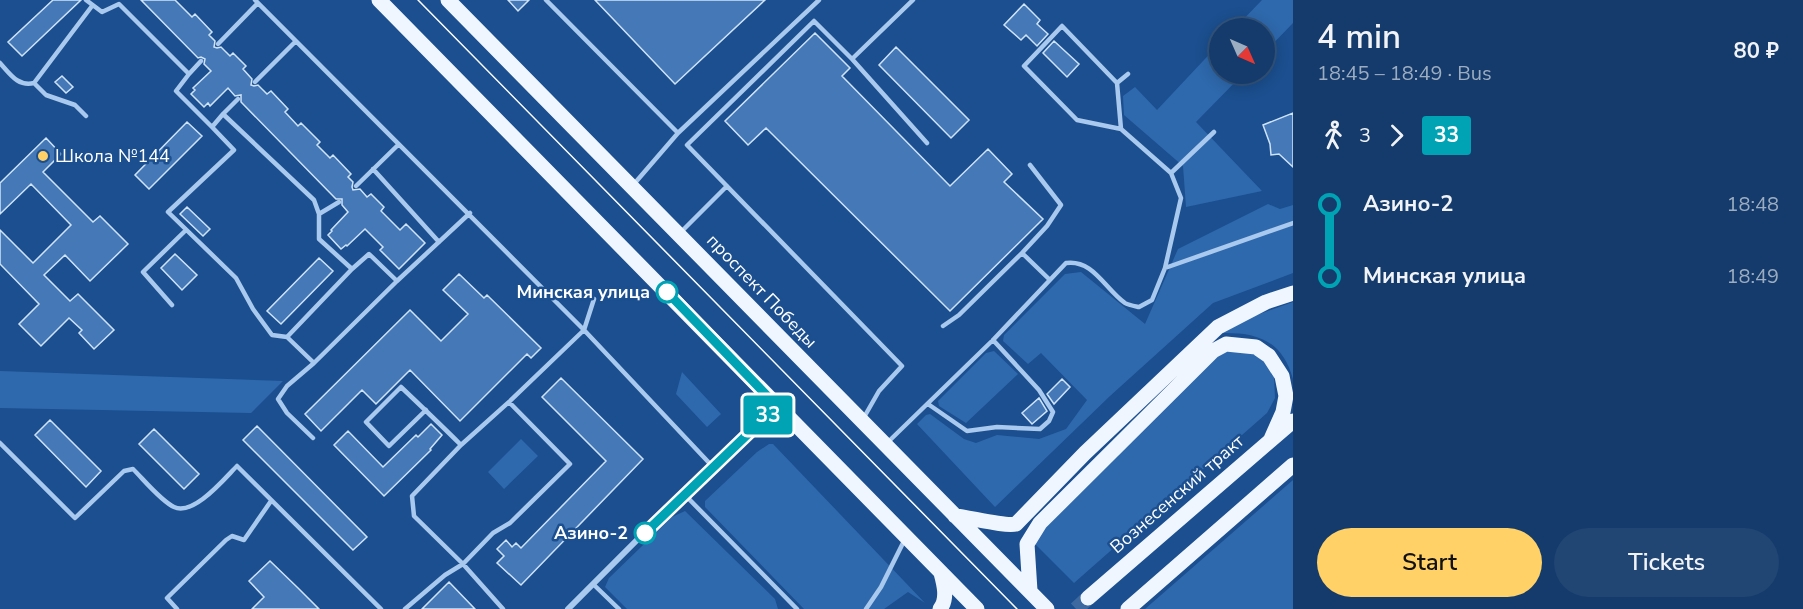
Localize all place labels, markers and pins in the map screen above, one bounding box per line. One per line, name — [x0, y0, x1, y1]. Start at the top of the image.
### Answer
place label: Школа №144 — [55, 144, 170, 168]
marker: Школа №144 — [36, 149, 50, 163]
place label: Минская улица — [517, 280, 650, 304]
marker: Минская улица — [656, 281, 678, 303]
place label: Азино-2 — [554, 521, 628, 545]
marker: Азино-2 — [634, 522, 656, 544]

